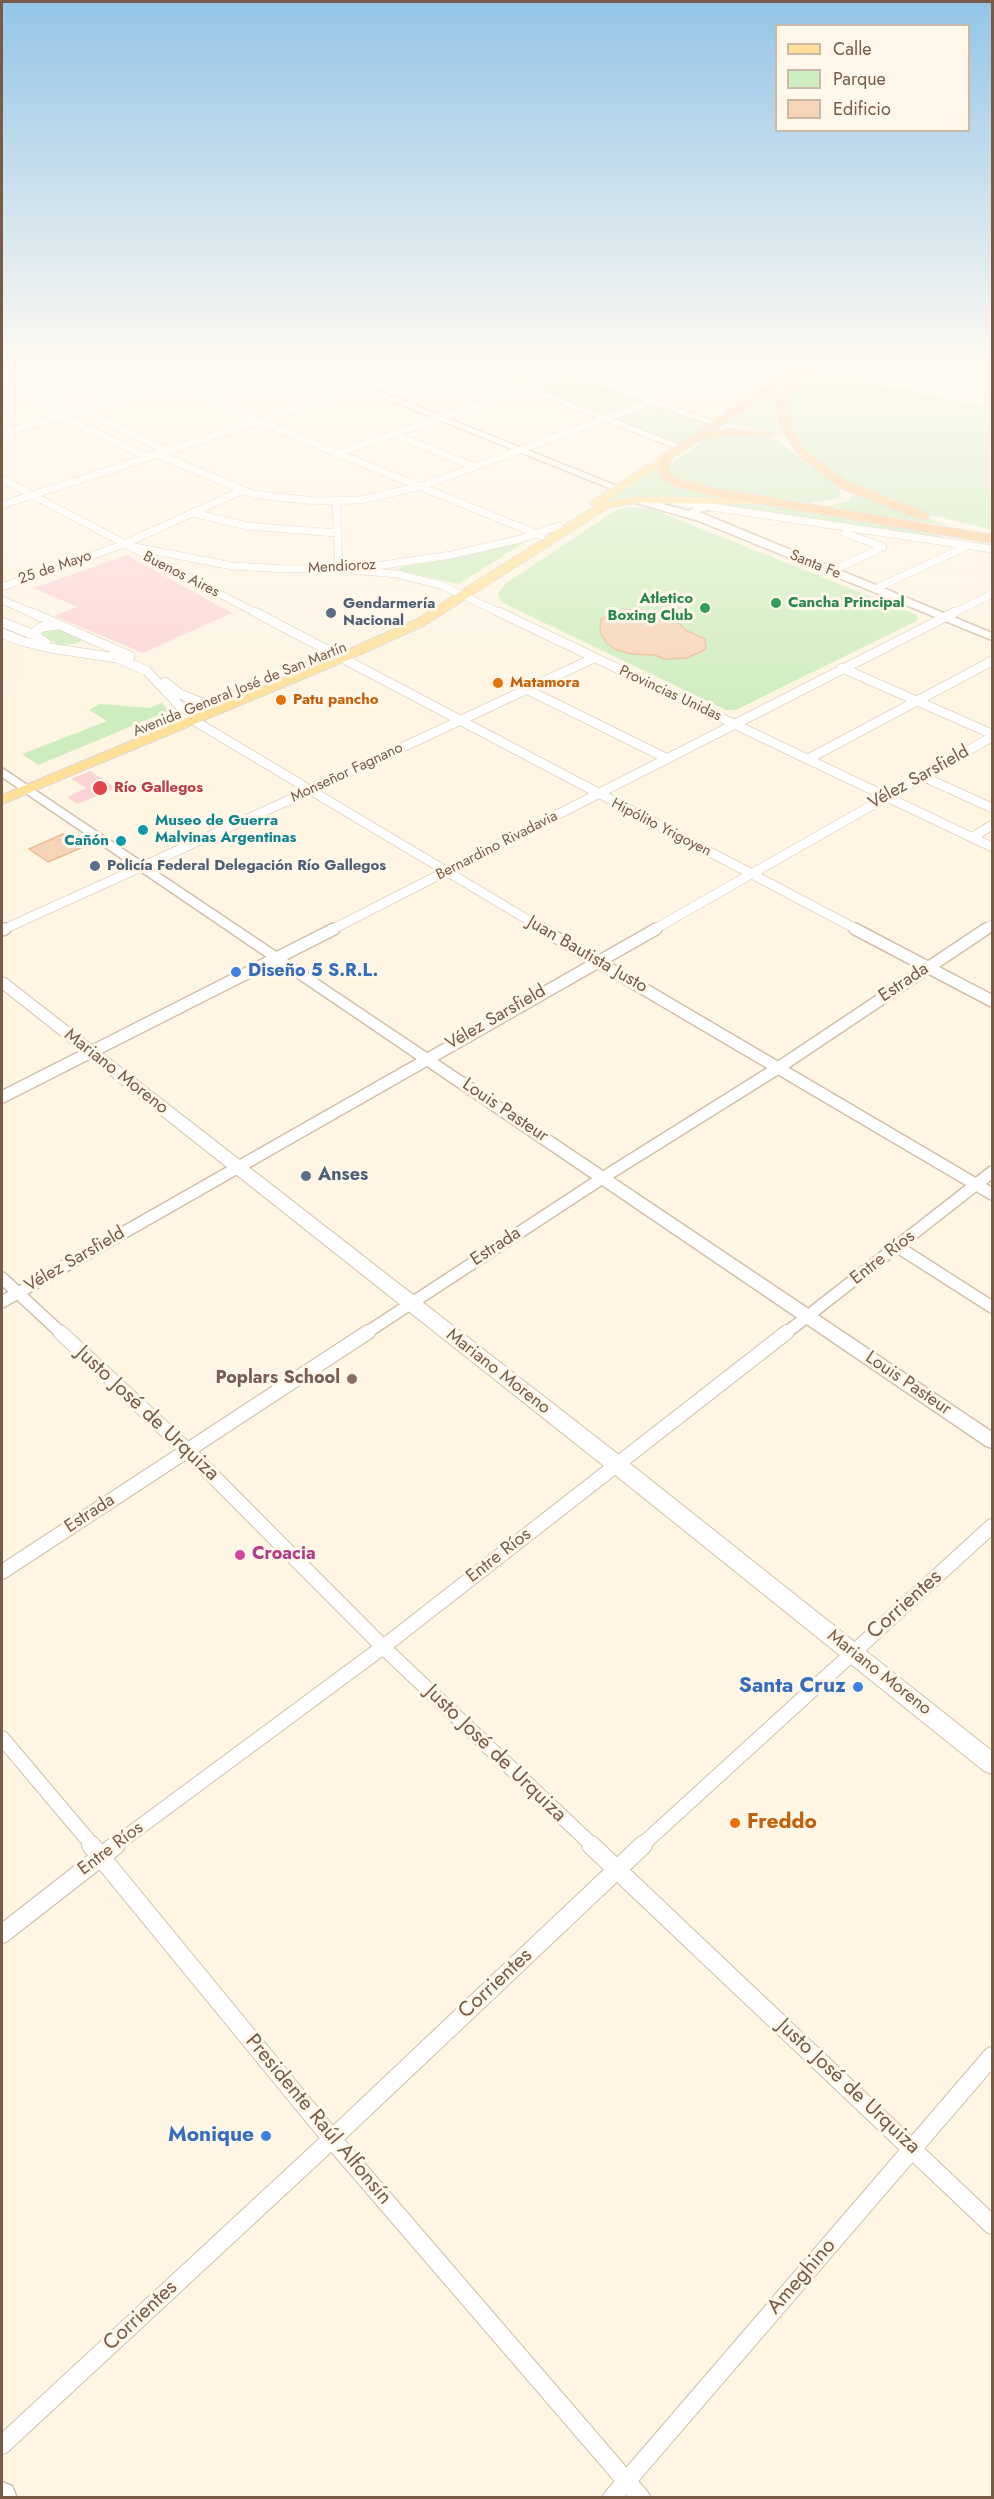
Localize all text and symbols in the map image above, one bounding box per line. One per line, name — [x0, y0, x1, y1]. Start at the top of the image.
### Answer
legend — [775, 24, 970, 132]
text: Calle — [833, 36, 872, 62]
text: Parque — [833, 66, 886, 92]
text: Edificio — [833, 96, 891, 122]
street label: 25 de Mayo — [16, 547, 94, 589]
street label: Santa Fe — [787, 547, 843, 583]
street label: Buenos Aires — [140, 548, 222, 602]
street label: Mendioroz — [307, 556, 377, 578]
place label: Atletico Boxing Club — [608, 590, 693, 625]
place label: Cancha Principal — [788, 594, 905, 612]
place label: Gendarmería Nacional — [343, 595, 435, 630]
marker: Cancha Principal — [769, 596, 783, 610]
marker: Atletico Boxing Club — [698, 601, 712, 615]
marker: Gendarmería Nacional — [324, 606, 338, 620]
street label: Avenida General José de San Martín — [130, 639, 350, 741]
street label: Provincias Unidas — [616, 662, 724, 726]
place label: Matamora — [510, 674, 580, 692]
marker: Matamora — [491, 676, 505, 690]
place label: Patu pancho — [293, 691, 379, 709]
marker: Patu pancho — [274, 693, 288, 707]
street label: Monseñor Fagnano — [288, 739, 406, 807]
street label: Vélez Sarsfield — [865, 741, 973, 815]
marker: Río Gallegos — [91, 779, 109, 797]
place label: Río Gallegos — [114, 779, 203, 797]
street label: Hipólito Yrigoyen — [608, 795, 714, 861]
street label: Bernardino Rivadavia — [433, 808, 561, 884]
place label: Museo de Guerra Malvinas Argentinas — [155, 812, 296, 847]
marker: Museo de Guerra Malvinas Argentinas — [136, 823, 150, 837]
place label: Cañón — [64, 832, 109, 850]
marker: Cañón — [114, 834, 128, 848]
place label: Policía Federal Delegación Río Gallegos — [107, 857, 386, 875]
marker: Policía Federal Delegación Río Gallegos — [88, 859, 102, 873]
street label: Juan Bautista Justo — [523, 912, 651, 998]
street label: Estrada — [875, 959, 933, 1007]
place label: Diseño 5 S.R.L. — [248, 961, 378, 983]
marker: Diseño 5 S.R.L. — [229, 965, 243, 979]
street label: Vélez Sarsfield — [442, 981, 550, 1055]
street label: Mariano Moreno — [60, 1025, 172, 1119]
street label: Louis Pasteur — [458, 1074, 552, 1148]
place label: Anses — [318, 1165, 368, 1187]
marker: Anses — [299, 1169, 313, 1183]
street label: Vélez Sarsfield — [21, 1223, 129, 1297]
street label: Estrada — [467, 1223, 525, 1271]
street label: Entre Ríos — [846, 1226, 920, 1290]
street label: Mariano Moreno — [442, 1325, 554, 1419]
street label: Justo José de Urquiza — [70, 1341, 224, 1487]
street label: Louis Pasteur — [861, 1347, 955, 1421]
place label: Poplars School — [216, 1368, 340, 1390]
marker: Poplars School — [345, 1372, 359, 1386]
street label: Estrada — [61, 1490, 119, 1538]
street label: Entre Ríos — [462, 1524, 536, 1588]
place label: Croacia — [252, 1544, 316, 1566]
marker: Croacia — [233, 1548, 247, 1562]
street label: Corrientes — [862, 1565, 948, 1645]
street label: Mariano Moreno — [823, 1626, 935, 1720]
place label: Santa Cruz — [739, 1674, 846, 1700]
street label: Justo José de Urquiza — [419, 1680, 571, 1828]
marker: Santa Cruz — [851, 1680, 865, 1694]
place label: Freddo — [747, 1810, 817, 1836]
marker: Freddo — [728, 1816, 742, 1830]
street label: Entre Ríos — [74, 1817, 148, 1881]
street label: Corrientes — [454, 1943, 538, 2025]
street label: Justo José de Urquiza — [771, 2014, 925, 2160]
street label: Presidente Raúl Alfonsín — [239, 2030, 397, 2210]
place label: Monique — [168, 2123, 254, 2149]
marker: Monique — [259, 2129, 273, 2143]
street label: Ameghino — [762, 2234, 842, 2320]
street label: Corrientes — [99, 2275, 183, 2357]

